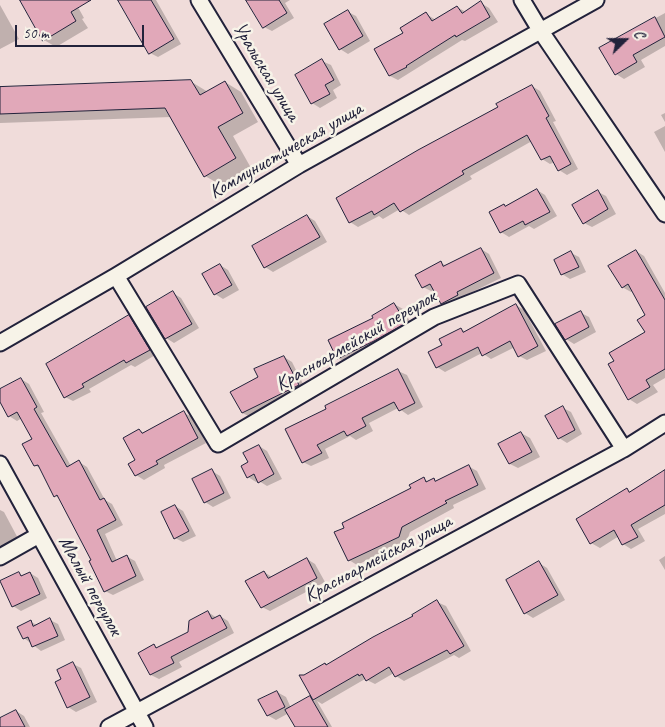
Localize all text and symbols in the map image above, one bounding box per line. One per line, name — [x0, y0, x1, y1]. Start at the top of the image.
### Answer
scale bar — [18, 15, 146, 47]
north arrow — [600, 15, 650, 65]
street label: Уральская улица — [227, 18, 305, 126]
text: 50 m — [23, 24, 49, 43]
text: С — [630, 28, 649, 41]
street label: Коммунистическая улица — [205, 97, 367, 205]
street label: Красноармейский переулок — [271, 285, 441, 397]
street label: Красноармейская улица — [300, 510, 456, 608]
street label: Малый переулок — [53, 532, 127, 640]

